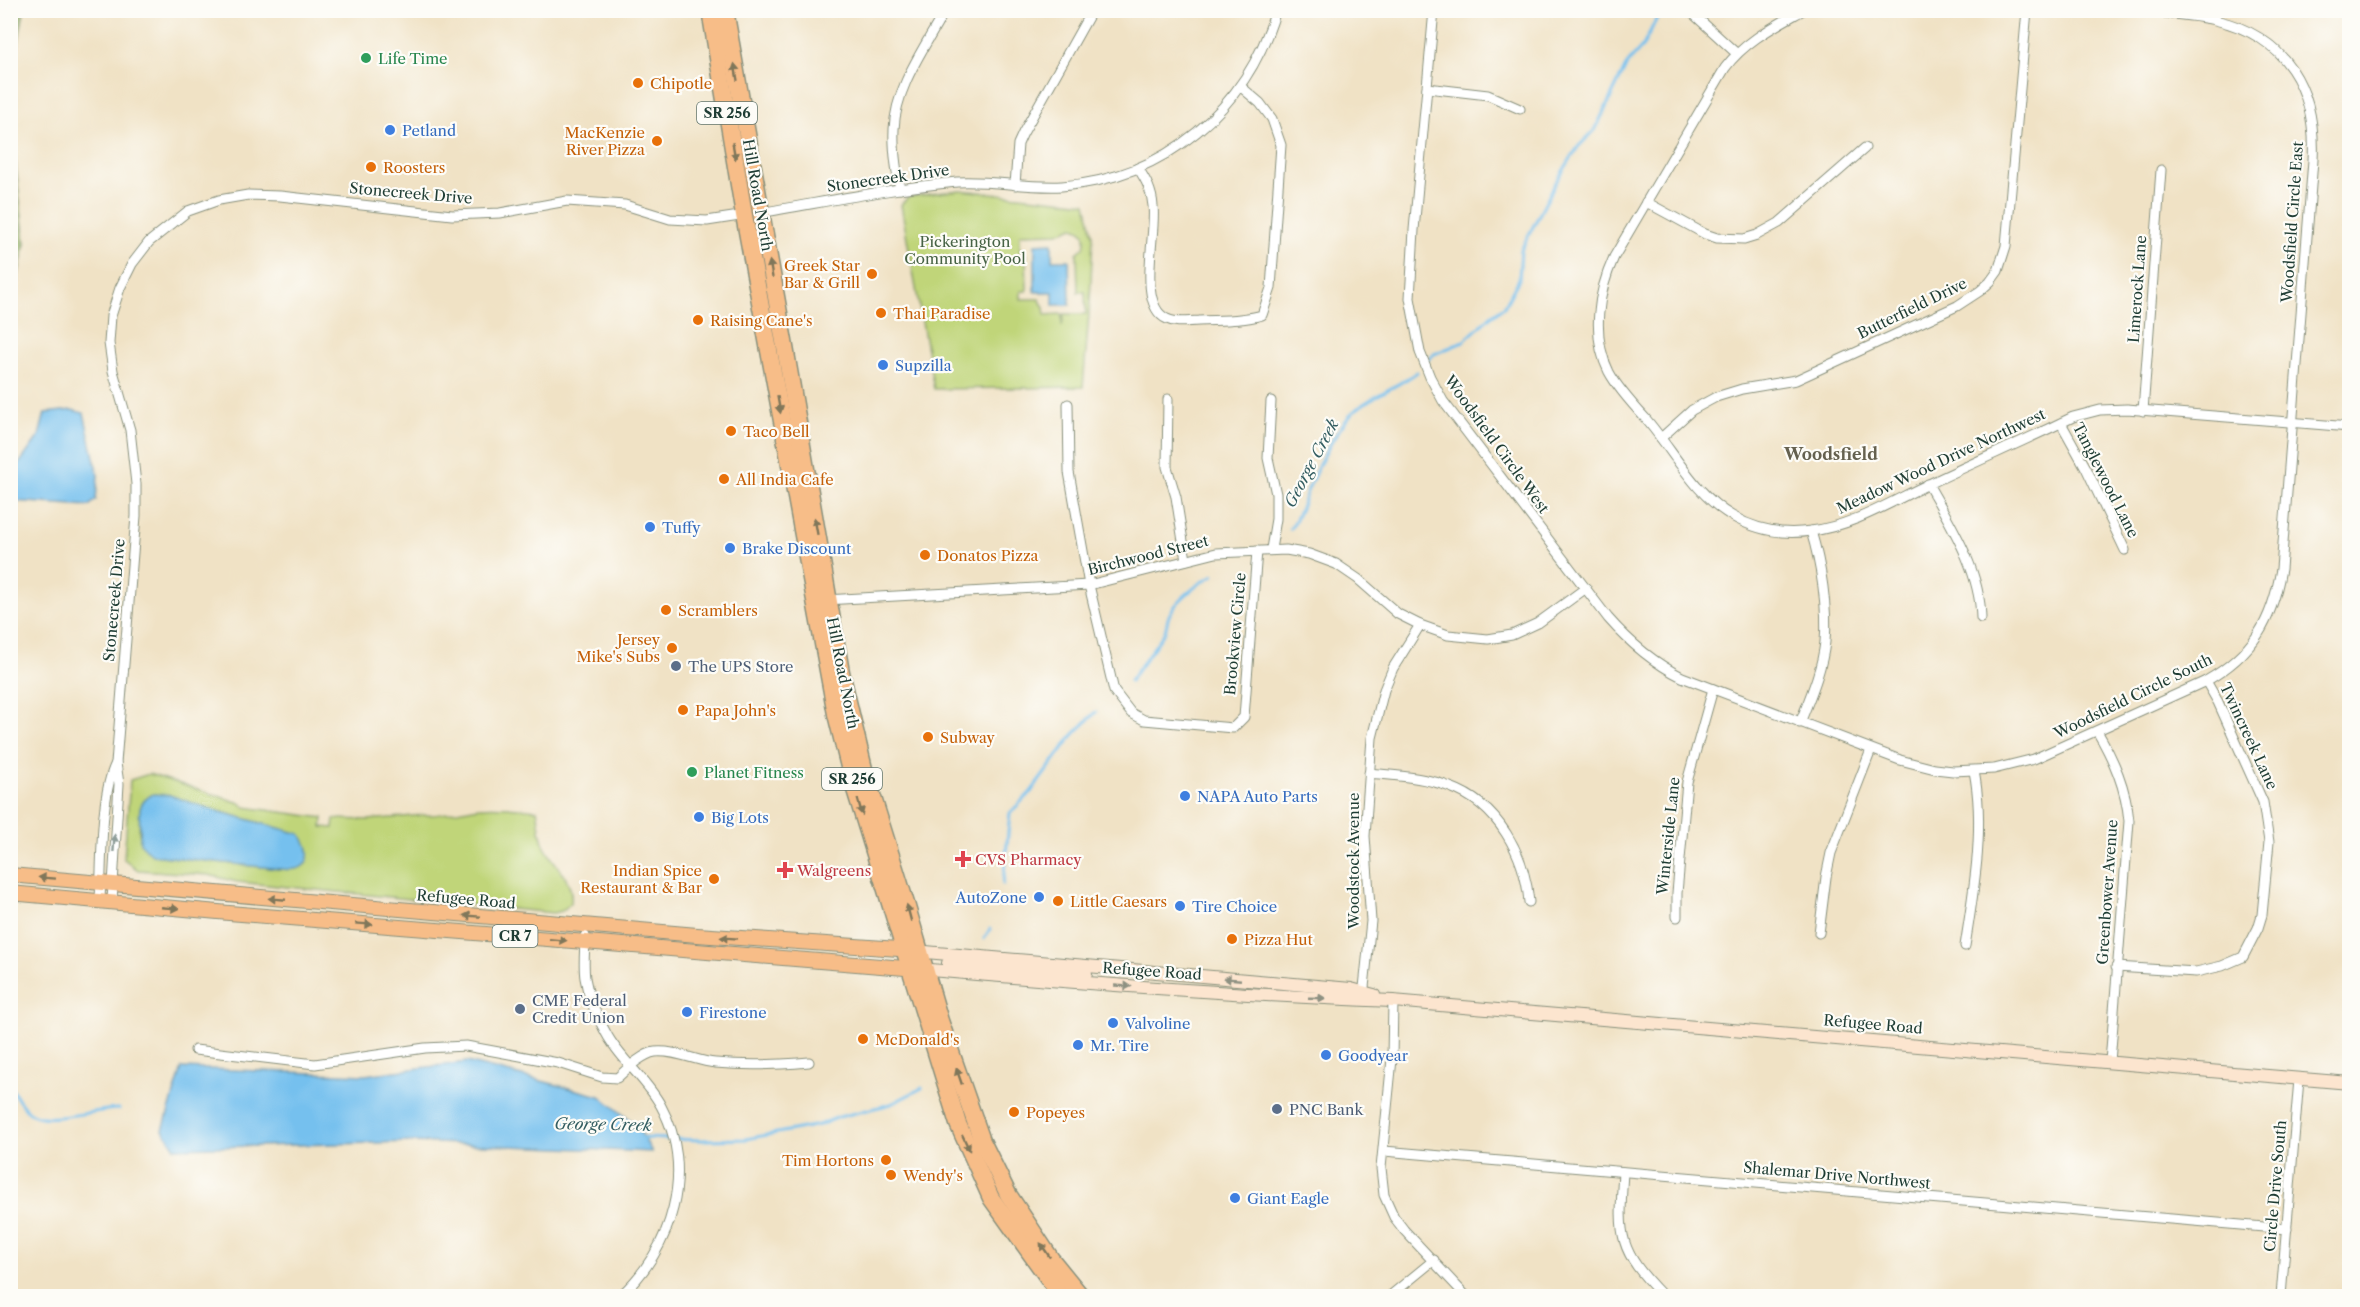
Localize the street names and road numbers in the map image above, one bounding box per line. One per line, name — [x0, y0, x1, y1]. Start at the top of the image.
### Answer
road number: SR 256 — [697, 102, 757, 124]
street label: Hill Road North — [739, 137, 777, 253]
street label: Woodsfield Circle East — [2277, 140, 2307, 304]
street label: Stonecreek Drive — [826, 160, 950, 196]
street label: Stonecreek Drive — [349, 178, 473, 208]
street label: Limerock Lane — [2124, 235, 2150, 343]
street label: Butterfield Drive — [1854, 273, 1970, 343]
street label: Woodsfield Circle West — [1440, 370, 1554, 517]
street label: Meadow Wood Drive Northwest — [1834, 404, 2049, 518]
street label: Tanglewood Lane — [2069, 419, 2143, 541]
street label: Birchwood Street — [1086, 531, 1211, 579]
street label: Stonecreek Drive — [99, 538, 129, 662]
street label: Brookview Circle — [1220, 572, 1250, 696]
street label: Hill Road North — [823, 615, 863, 731]
street label: Woodsfield Circle South — [2050, 649, 2216, 743]
street label: Twincreek Lane — [2216, 680, 2282, 792]
road number: SR 256 — [822, 768, 882, 790]
street label: Winterside Lane — [1652, 776, 1684, 897]
street label: Woodstock Avenue — [1344, 793, 1363, 930]
street label: Greenbower Avenue — [2092, 819, 2122, 965]
street label: Refugee Road — [416, 885, 516, 913]
road number: CR 7 — [492, 925, 538, 947]
street label: Refugee Road — [1102, 958, 1202, 984]
street label: Refugee Road — [1823, 1010, 1923, 1038]
street label: Circle Drive South — [2260, 1119, 2290, 1253]
street label: Shalemar Drive Northwest — [1743, 1157, 1932, 1193]

